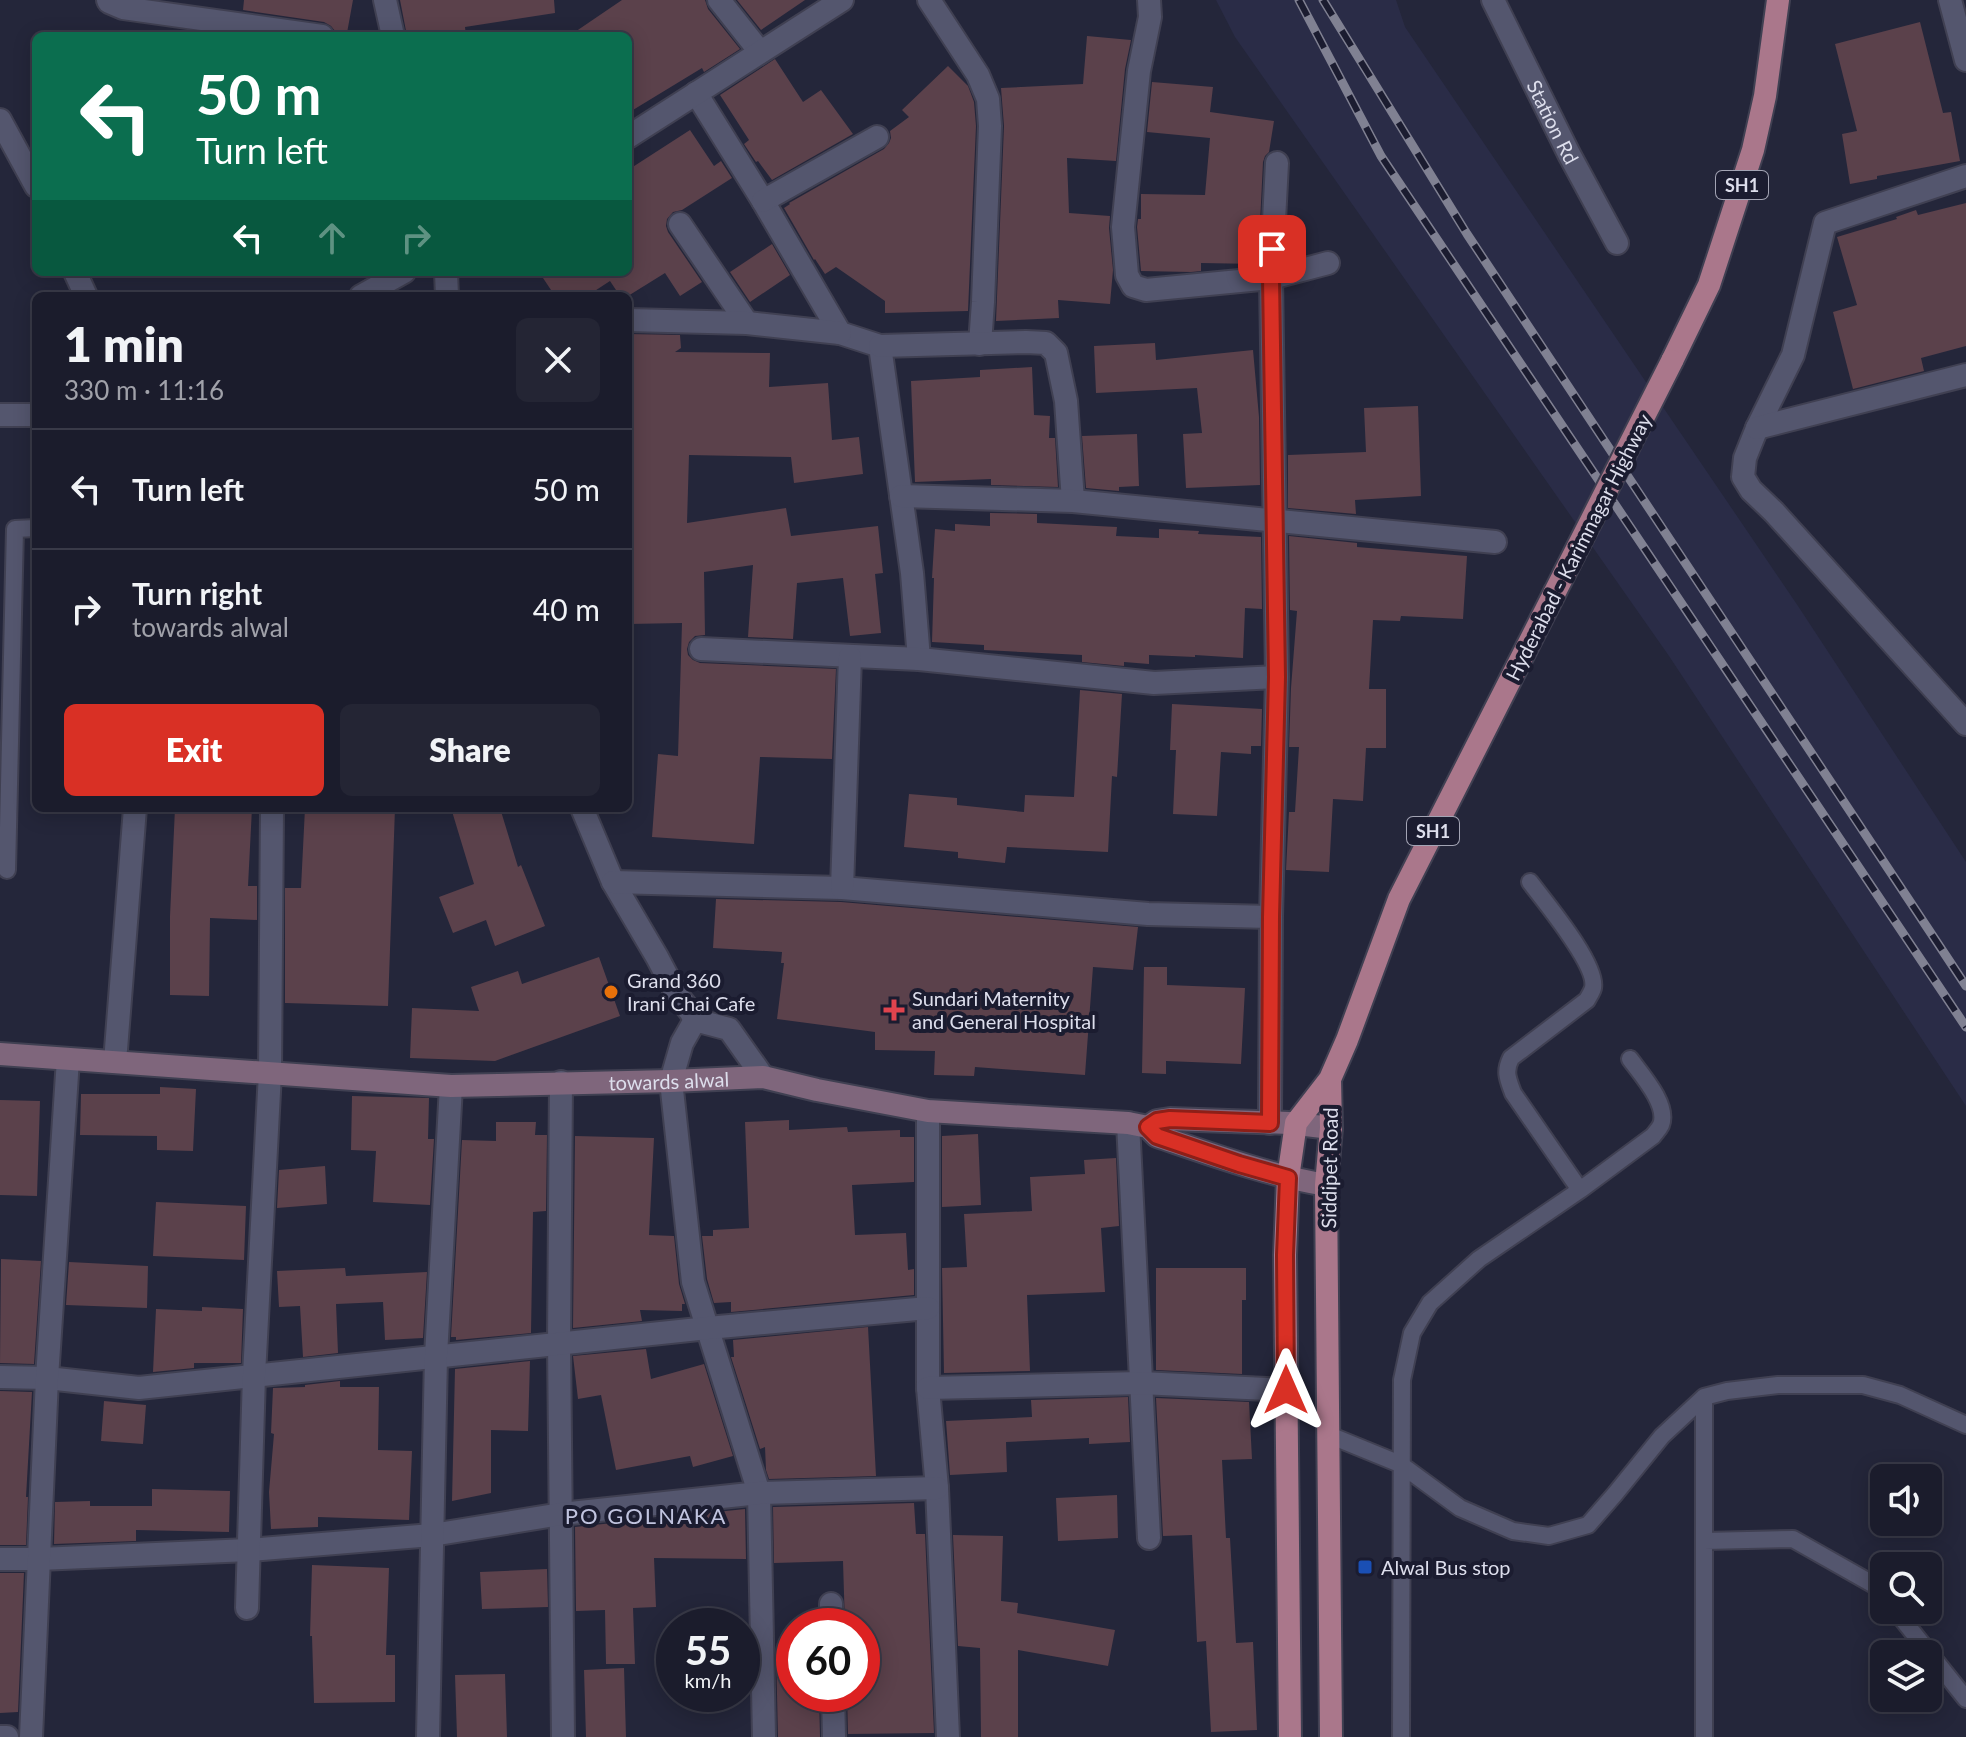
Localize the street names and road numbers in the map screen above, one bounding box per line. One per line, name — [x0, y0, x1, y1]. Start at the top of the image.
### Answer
street label: Station Rd — [1522, 76, 1584, 168]
road number: SH1 — [1716, 171, 1768, 199]
street label: Hyderabad - Karimnagar Highway — [1500, 409, 1656, 684]
road number: SH1 — [1407, 817, 1459, 845]
street label: towards alwal — [608, 1066, 730, 1094]
street label: Siddipet Road — [1316, 1107, 1342, 1229]

